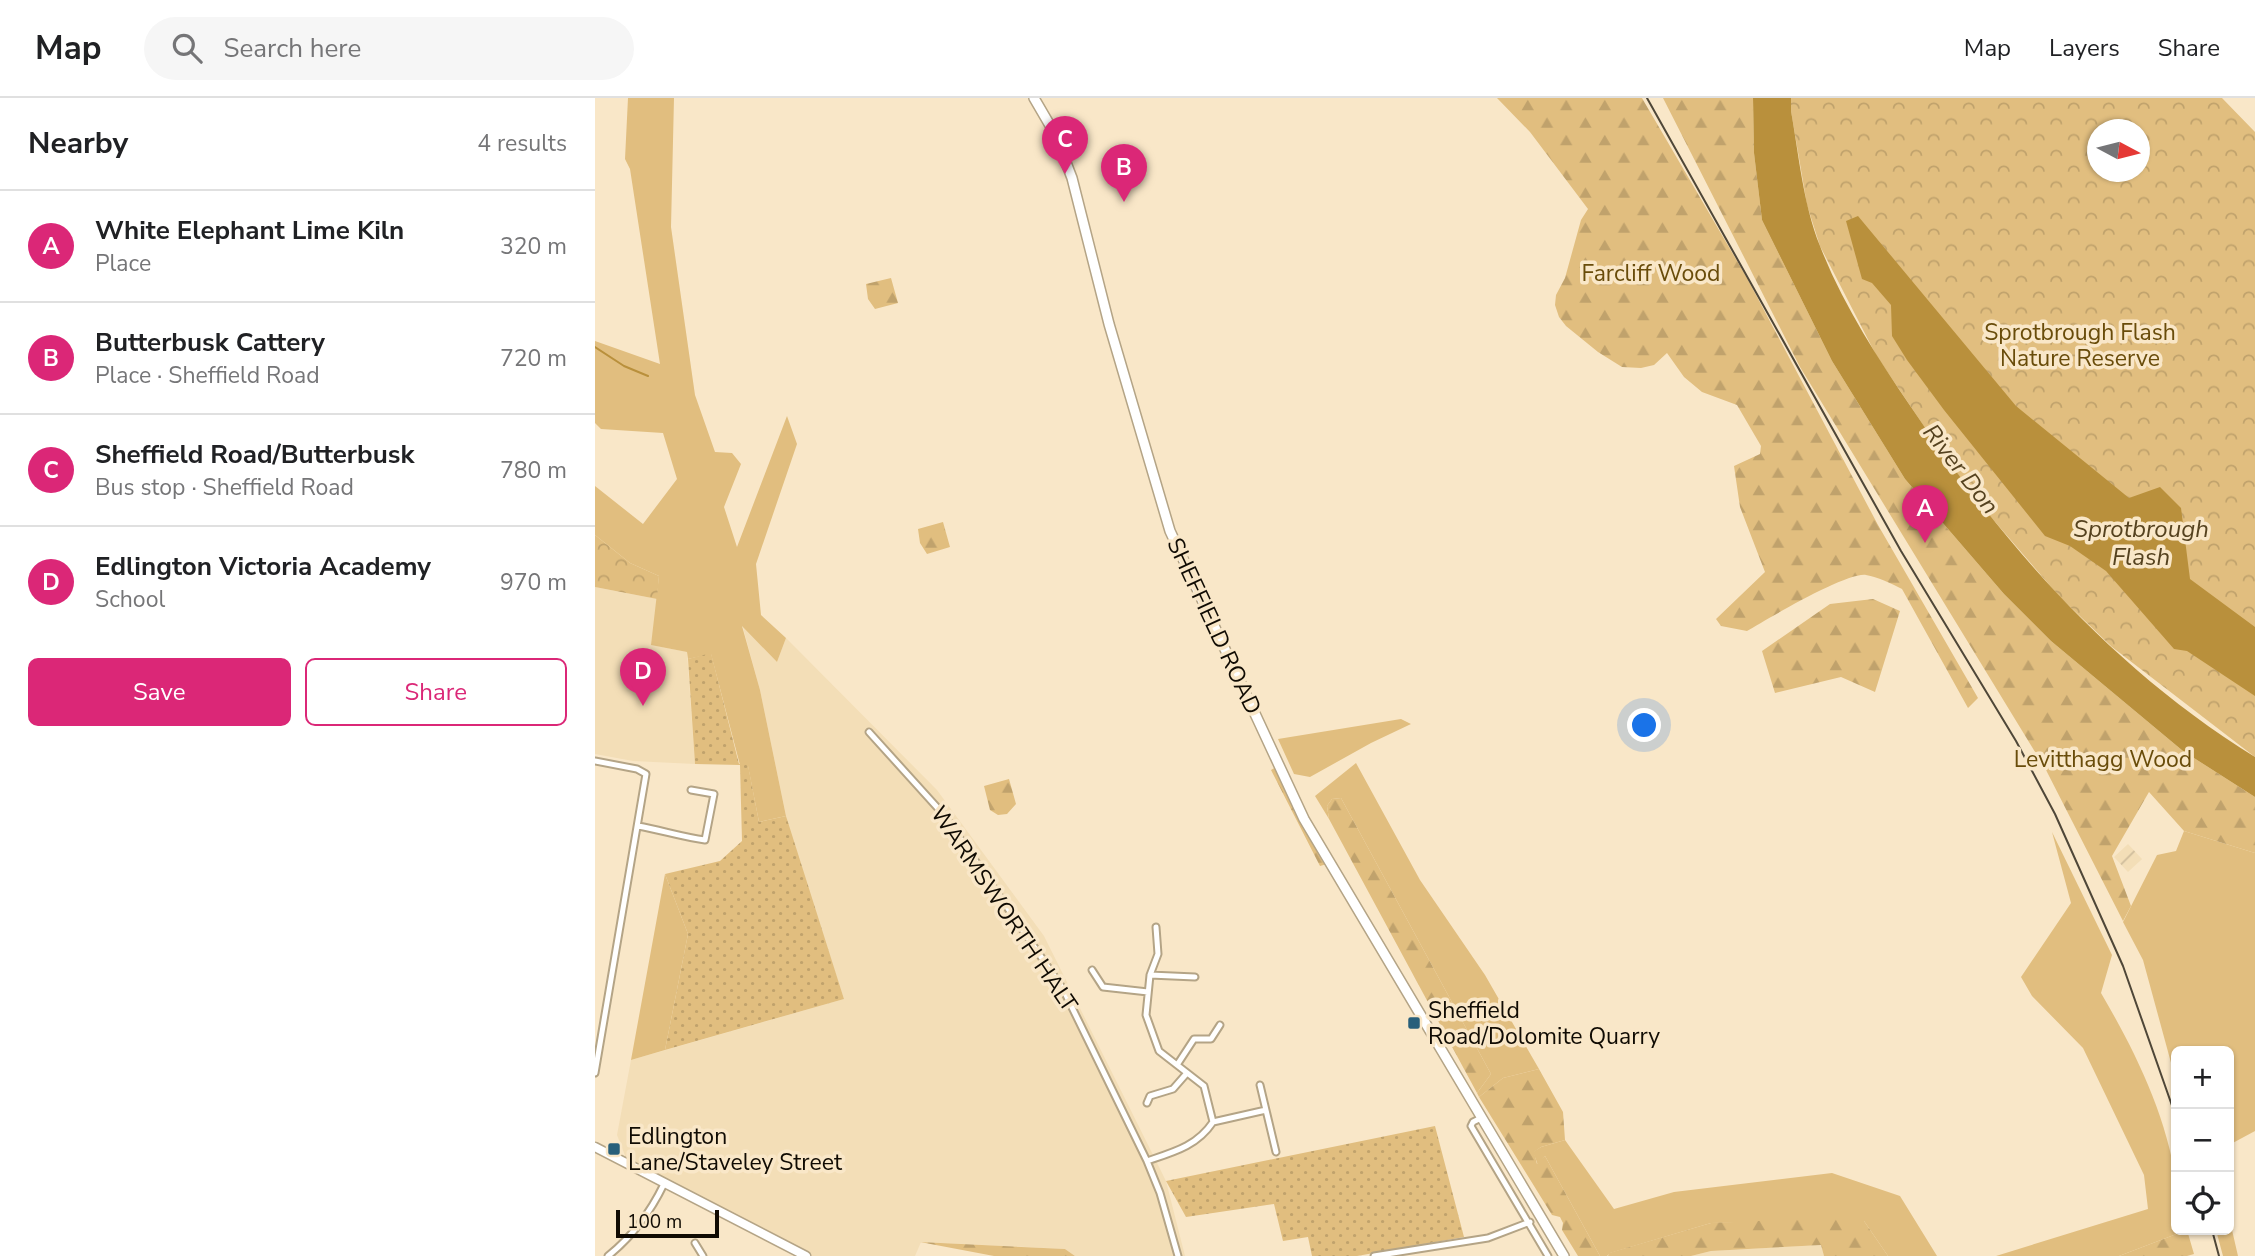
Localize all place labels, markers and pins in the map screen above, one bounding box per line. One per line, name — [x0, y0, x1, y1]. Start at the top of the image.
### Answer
pin: C — [1042, 116, 1088, 174]
pin: B — [1101, 144, 1147, 202]
pin: A — [1902, 485, 1948, 543]
pin: D — [620, 648, 666, 706]
place label: Sheffield Road/Dolomite Quarry — [1428, 995, 1660, 1052]
marker: Sheffield Road/Dolomite Quarry — [1406, 1015, 1422, 1031]
place label: Edlington Lane/Staveley Street — [628, 1121, 843, 1178]
marker: Edlington Lane/Staveley Street — [606, 1141, 622, 1157]

